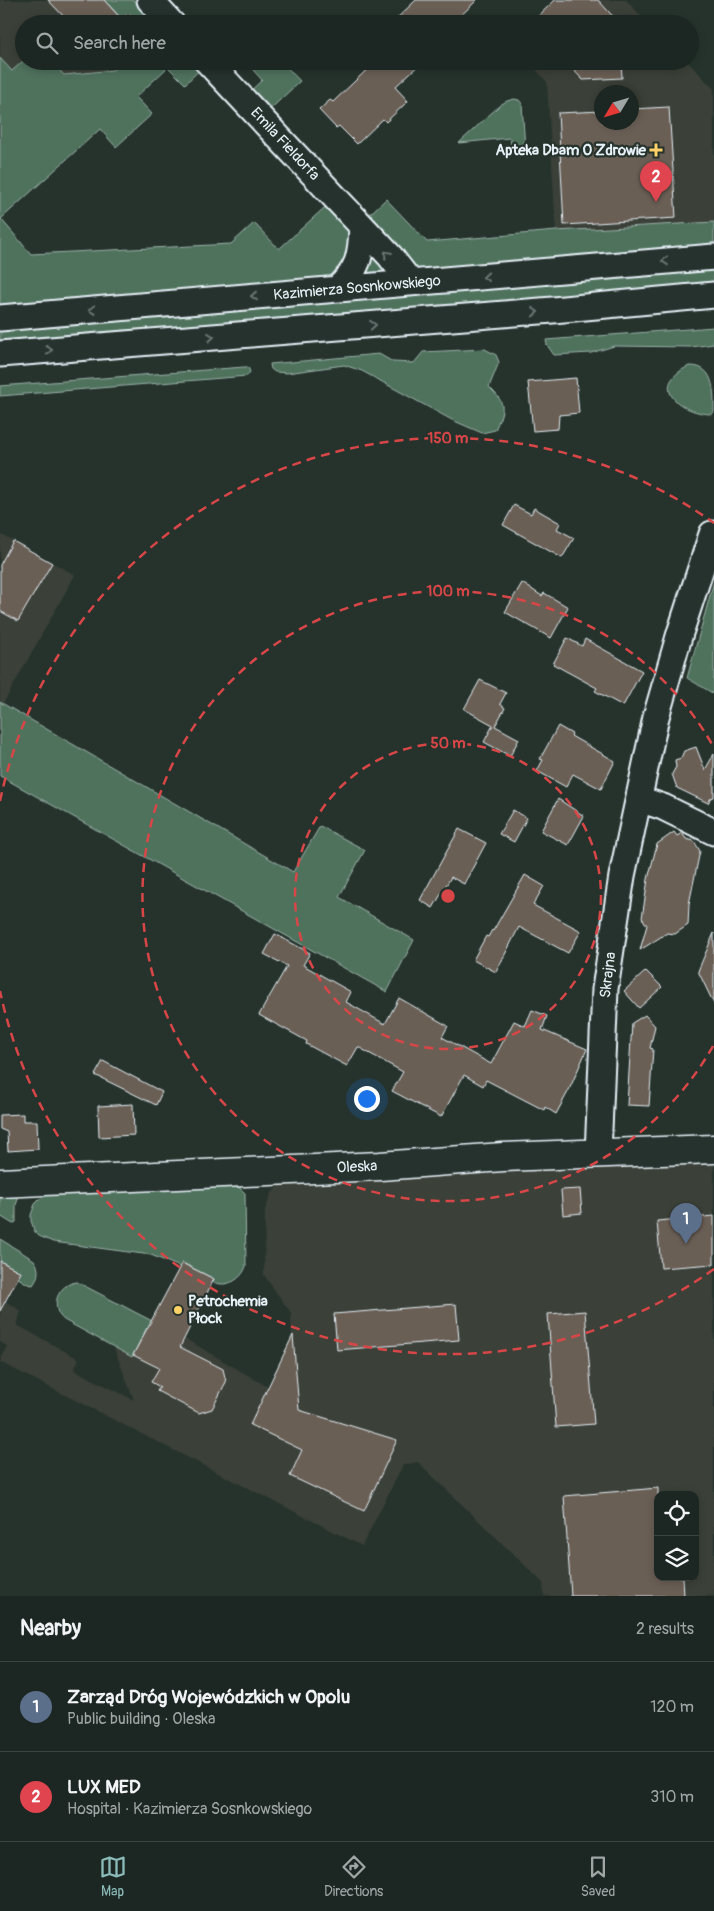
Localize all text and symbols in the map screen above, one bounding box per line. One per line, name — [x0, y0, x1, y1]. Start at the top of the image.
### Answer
search box — [15, 15, 699, 70]
icon: search — [33, 29, 61, 57]
text: Search here — [73, 31, 166, 55]
north arrow — [594, 85, 639, 130]
street label: Emila Fieldorfa — [246, 103, 324, 185]
place label: Apteka Dbam O Zdrowie — [495, 141, 647, 160]
marker: Apteka Dbam O Zdrowie — [650, 144, 662, 156]
pin: 2 — [640, 161, 672, 202]
one-way arrow — [384, 251, 393, 260]
one-way arrow — [661, 256, 669, 267]
street label: Kazimierza Sosnkowskiego — [273, 271, 441, 305]
one-way arrow — [482, 271, 490, 282]
one-way arrow — [250, 290, 258, 301]
one-way arrow — [88, 304, 96, 315]
one-way arrow — [531, 306, 539, 317]
one-way arrow — [369, 319, 377, 330]
one-way arrow — [207, 332, 215, 343]
one-way arrow — [45, 345, 53, 356]
text: 150 m — [428, 429, 468, 448]
text: 100 m — [427, 582, 469, 601]
text: 50 m — [431, 734, 465, 753]
centre of rings — [439, 887, 457, 905]
street label: Skrajna — [596, 951, 620, 999]
your location — [354, 1086, 380, 1112]
street label: Oleska — [336, 1156, 378, 1178]
pin: 1 — [670, 1203, 702, 1244]
place label: Petrochemia Płock — [188, 1292, 268, 1328]
marker: Petrochemia Płock — [172, 1304, 184, 1316]
map controls — [654, 1491, 699, 1581]
button: locate — [654, 1491, 699, 1536]
button: layers — [654, 1536, 699, 1581]
text: Nearby — [20, 1615, 81, 1642]
text: 2 results — [636, 1619, 694, 1639]
text: Zarząd Dróg Wojewódzkich w Opolu — [67, 1685, 350, 1709]
text: 1 — [33, 1697, 39, 1717]
text: 120 m — [650, 1697, 694, 1717]
text: Public building · Oleska — [67, 1709, 215, 1729]
text: LUX MED — [67, 1775, 141, 1799]
text: 2 — [32, 1787, 40, 1807]
text: 310 m — [650, 1787, 694, 1807]
text: Hospital · Kazimierza Sosnkowskiego — [67, 1799, 312, 1819]
tab: Map — [99, 1853, 127, 1900]
tab: Directions — [324, 1853, 383, 1900]
tab: Saved — [581, 1853, 615, 1900]

